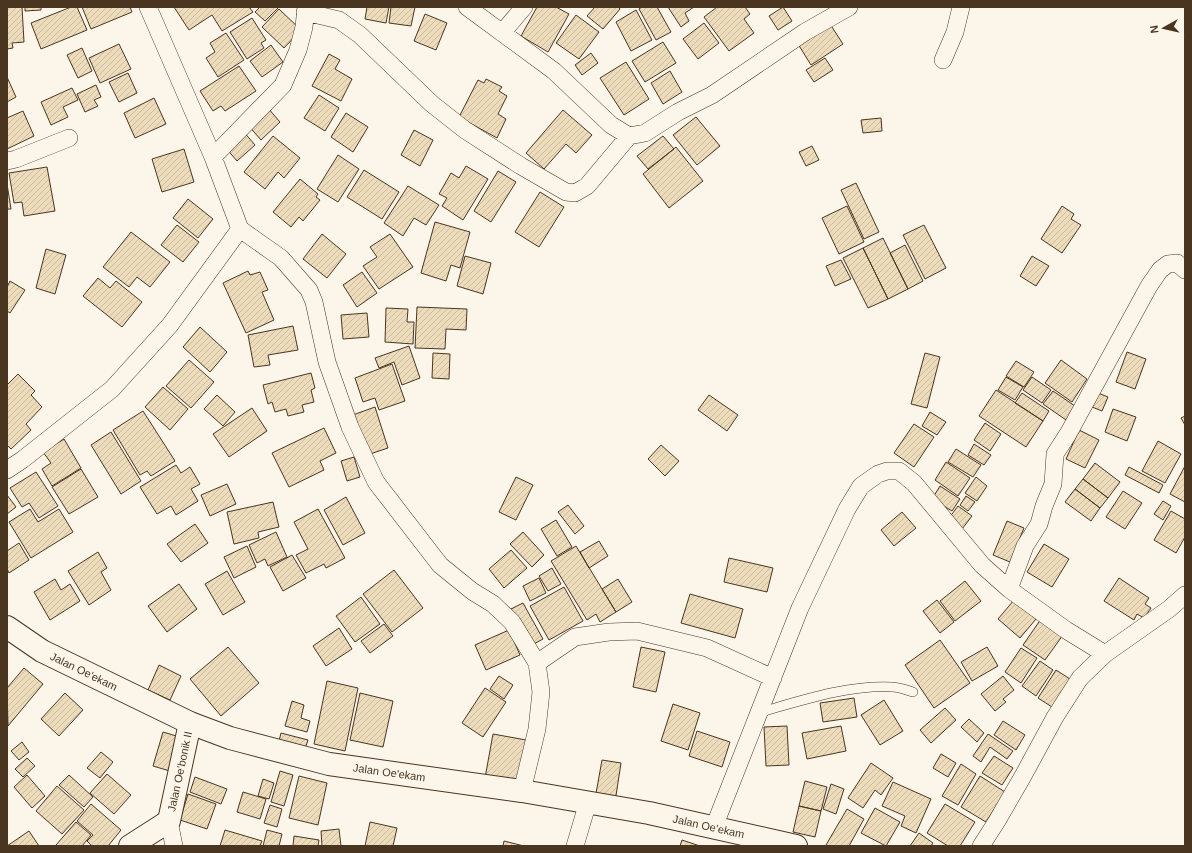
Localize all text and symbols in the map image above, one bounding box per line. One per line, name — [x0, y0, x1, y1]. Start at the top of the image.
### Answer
north arrow — [1144, 8, 1184, 48]
text: N — [1148, 25, 1161, 34]
street label: Jalan Oe'ekam — [48, 650, 119, 693]
street label: Jalan Oe'bonik II — [165, 730, 194, 813]
street label: Jalan Oe'ekam — [352, 761, 426, 783]
street label: Jalan Oe'ekam — [672, 813, 746, 840]

